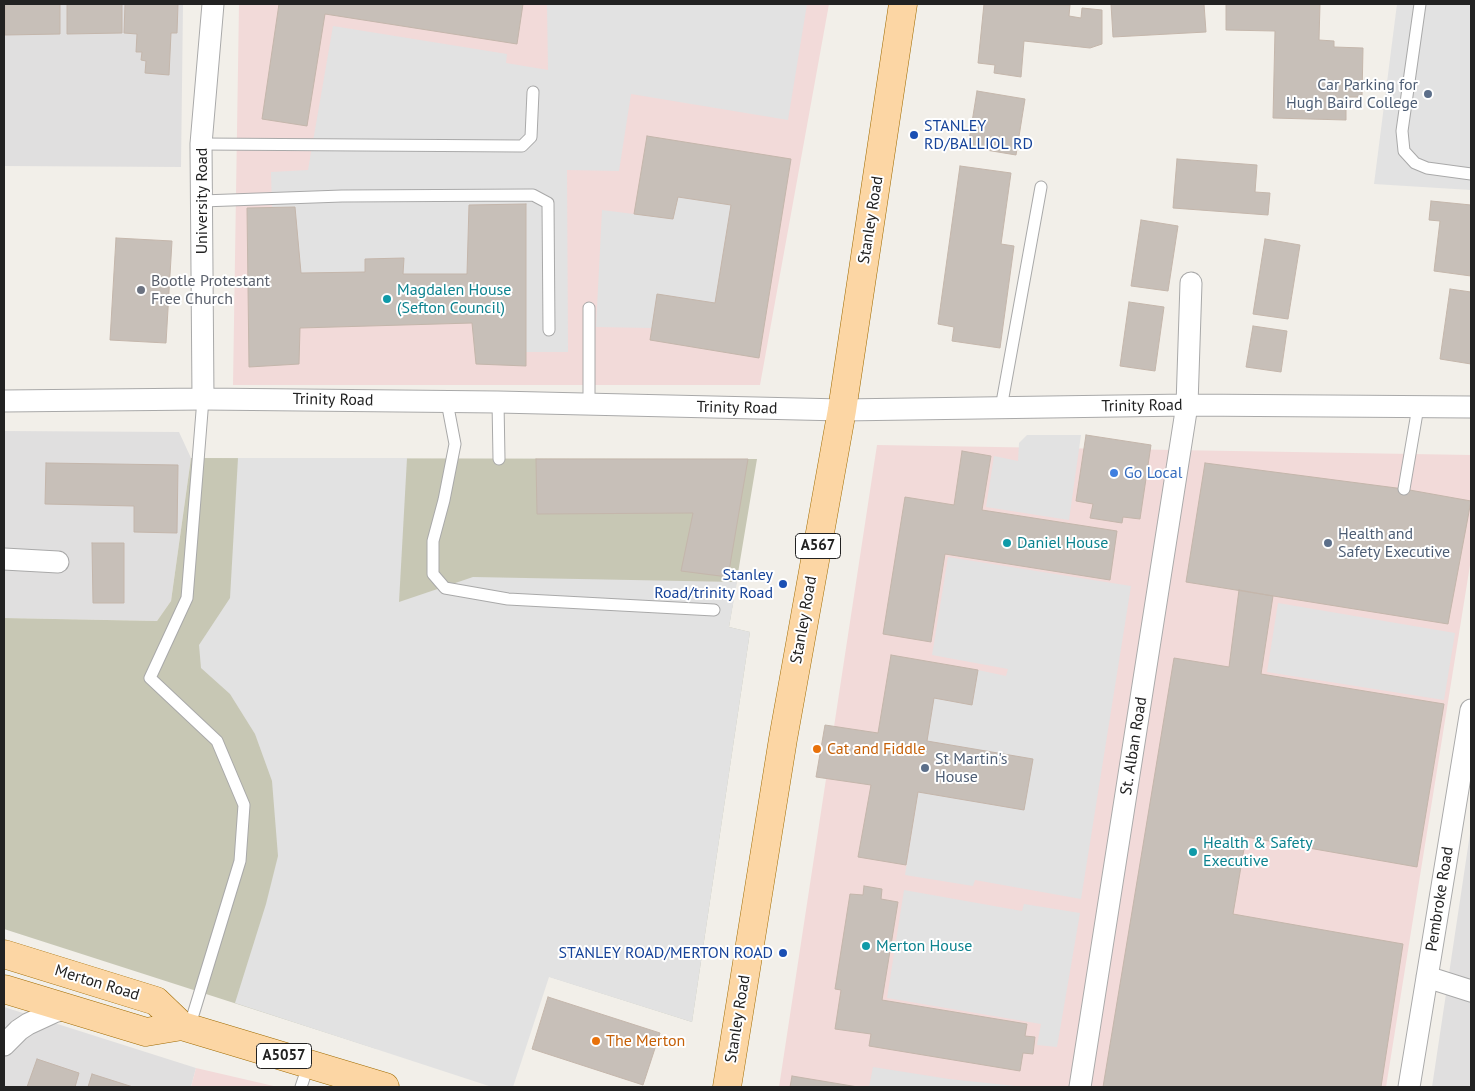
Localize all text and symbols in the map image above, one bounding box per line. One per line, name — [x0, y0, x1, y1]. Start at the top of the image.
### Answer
place label: Car Parking for Hugh Baird College — [1286, 75, 1418, 113]
marker: Car Parking for Hugh Baird College — [1422, 88, 1434, 100]
place label: STANLEY RD/BALLIOL RD — [924, 116, 1033, 154]
marker: STANLEY RD/BALLIOL RD — [908, 129, 920, 141]
street label: University Road — [192, 148, 212, 254]
street label: Stanley Road — [855, 175, 887, 265]
place label: Bootle Protestant Free Church — [151, 271, 270, 309]
place label: Magdalen House (Sefton Council) — [397, 280, 511, 318]
marker: Bootle Protestant Free Church — [135, 284, 147, 296]
marker: Magdalen House (Sefton Council) — [381, 293, 393, 305]
street label: Trinity Road — [292, 390, 374, 410]
street label: Trinity Road — [1101, 396, 1183, 416]
street label: Trinity Road — [696, 398, 778, 418]
place label: Go Local — [1124, 463, 1182, 483]
marker: Go Local — [1108, 467, 1120, 479]
place label: Health and Safety Executive — [1338, 524, 1450, 562]
place label: Daniel House — [1017, 533, 1108, 553]
road number: A567 — [796, 534, 840, 558]
marker: Daniel House — [1001, 537, 1013, 549]
marker: Health and Safety Executive — [1322, 537, 1334, 549]
place label: Stanley Road/trinity Road — [654, 565, 773, 603]
street label: Stanley Road — [787, 575, 821, 665]
marker: Stanley Road/trinity Road — [777, 578, 789, 590]
street label: St. Alban Road — [1117, 695, 1151, 797]
place label: Cat and Fiddle — [827, 739, 926, 759]
marker: Cat and Fiddle — [811, 743, 823, 755]
place label: St Martin's House — [935, 749, 1007, 787]
marker: St Martin's House — [919, 762, 931, 774]
place label: Health & Safety Executive — [1203, 833, 1313, 871]
street label: Pembroke Road — [1422, 845, 1458, 953]
marker: Health & Safety Executive — [1187, 846, 1199, 858]
place label: Merton House — [876, 936, 972, 956]
marker: Merton House — [860, 940, 872, 952]
place label: STANLEY ROAD/MERTON ROAD — [559, 943, 773, 963]
marker: STANLEY ROAD/MERTON ROAD — [777, 947, 789, 959]
street label: Merton Road — [52, 961, 142, 1005]
street label: Stanley Road — [722, 974, 754, 1064]
place label: The Merton — [606, 1031, 685, 1051]
marker: The Merton — [590, 1035, 602, 1047]
road number: A5057 — [256, 1044, 312, 1068]

